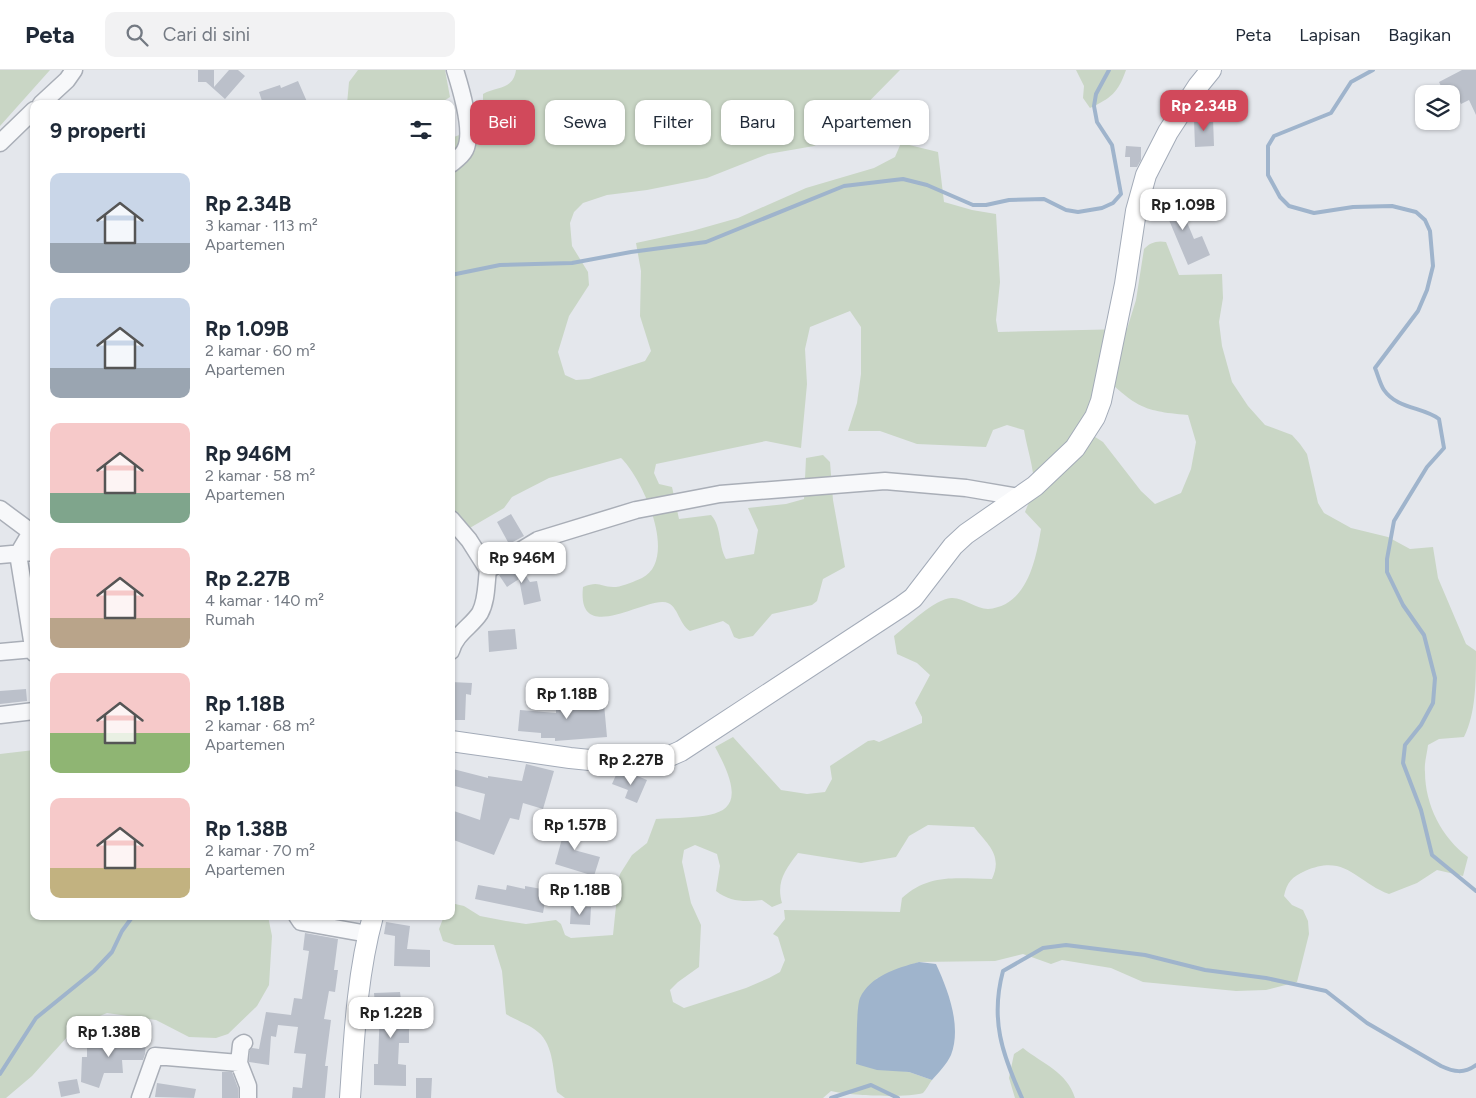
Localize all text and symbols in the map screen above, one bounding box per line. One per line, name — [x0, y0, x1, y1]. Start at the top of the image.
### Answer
search box — [105, 12, 455, 57]
text: Peta — [25, 20, 75, 49]
icon: search — [123, 21, 151, 49]
text: Cari di sini — [163, 23, 250, 46]
text: Peta — [1235, 24, 1271, 46]
text: Lapisan — [1299, 24, 1360, 46]
text: Bagikan — [1388, 24, 1451, 46]
map controls — [1415, 85, 1460, 130]
button: layers — [1415, 85, 1460, 130]
pin: Rp 2.34B — [1152, 90, 1256, 132]
text: Rp 2.34B — [1171, 96, 1237, 115]
chip: Beli — [470, 100, 535, 145]
chip: Sewa — [545, 100, 625, 145]
chip: Filter — [635, 100, 711, 145]
chip: Baru — [721, 100, 794, 145]
chip: Apartemen — [804, 100, 929, 145]
icon: filters — [407, 116, 435, 144]
text: 9 properti — [50, 118, 146, 143]
pin: Rp 1.09B — [1131, 189, 1235, 231]
text: Rp 2.34B — [205, 191, 291, 216]
icon: home — [90, 193, 150, 253]
text: Rp 1.09B — [1151, 195, 1215, 214]
text: 3 kamar · 113 m² — [205, 216, 318, 235]
text: Apartemen — [205, 235, 285, 254]
text: Rp 1.09B — [205, 316, 289, 341]
icon: home — [90, 318, 150, 378]
text: 2 kamar · 60 m² — [205, 341, 315, 360]
text: Apartemen — [205, 360, 285, 379]
text: Rp 946M — [205, 441, 292, 466]
icon: home — [90, 443, 150, 503]
text: 2 kamar · 58 m² — [205, 466, 315, 485]
text: Apartemen — [205, 485, 285, 504]
pin: Rp 946M — [476, 542, 568, 584]
text: Rp 946M — [489, 548, 555, 567]
text: Rp 2.27B — [205, 566, 290, 591]
icon: home — [90, 568, 150, 628]
text: 4 kamar · 140 m² — [205, 591, 324, 610]
text: Rumah — [205, 610, 255, 629]
pin: Rp 1.18B — [515, 678, 619, 720]
text: Rp 1.18B — [537, 684, 597, 703]
text: Rp 1.18B — [205, 691, 285, 716]
icon: home — [90, 693, 150, 753]
text: 2 kamar · 68 m² — [205, 716, 315, 735]
text: Apartemen — [205, 735, 285, 754]
pin: Rp 2.27B — [579, 744, 683, 786]
text: Rp 2.27B — [599, 750, 663, 769]
pin: Rp 1.57B — [523, 808, 627, 851]
text: Rp 1.57B — [544, 815, 606, 834]
text: Rp 1.38B — [205, 816, 288, 841]
icon: home — [90, 818, 150, 878]
text: 2 kamar · 70 m² — [205, 841, 315, 860]
text: Apartemen — [205, 860, 285, 879]
pin: Rp 1.18B — [528, 874, 632, 916]
text: Rp 1.18B — [550, 880, 610, 899]
pin: Rp 1.22B — [339, 996, 443, 1039]
text: Rp 1.22B — [360, 1003, 422, 1022]
pin: Rp 1.38B — [57, 1016, 161, 1058]
text: Rp 1.38B — [78, 1022, 140, 1041]

